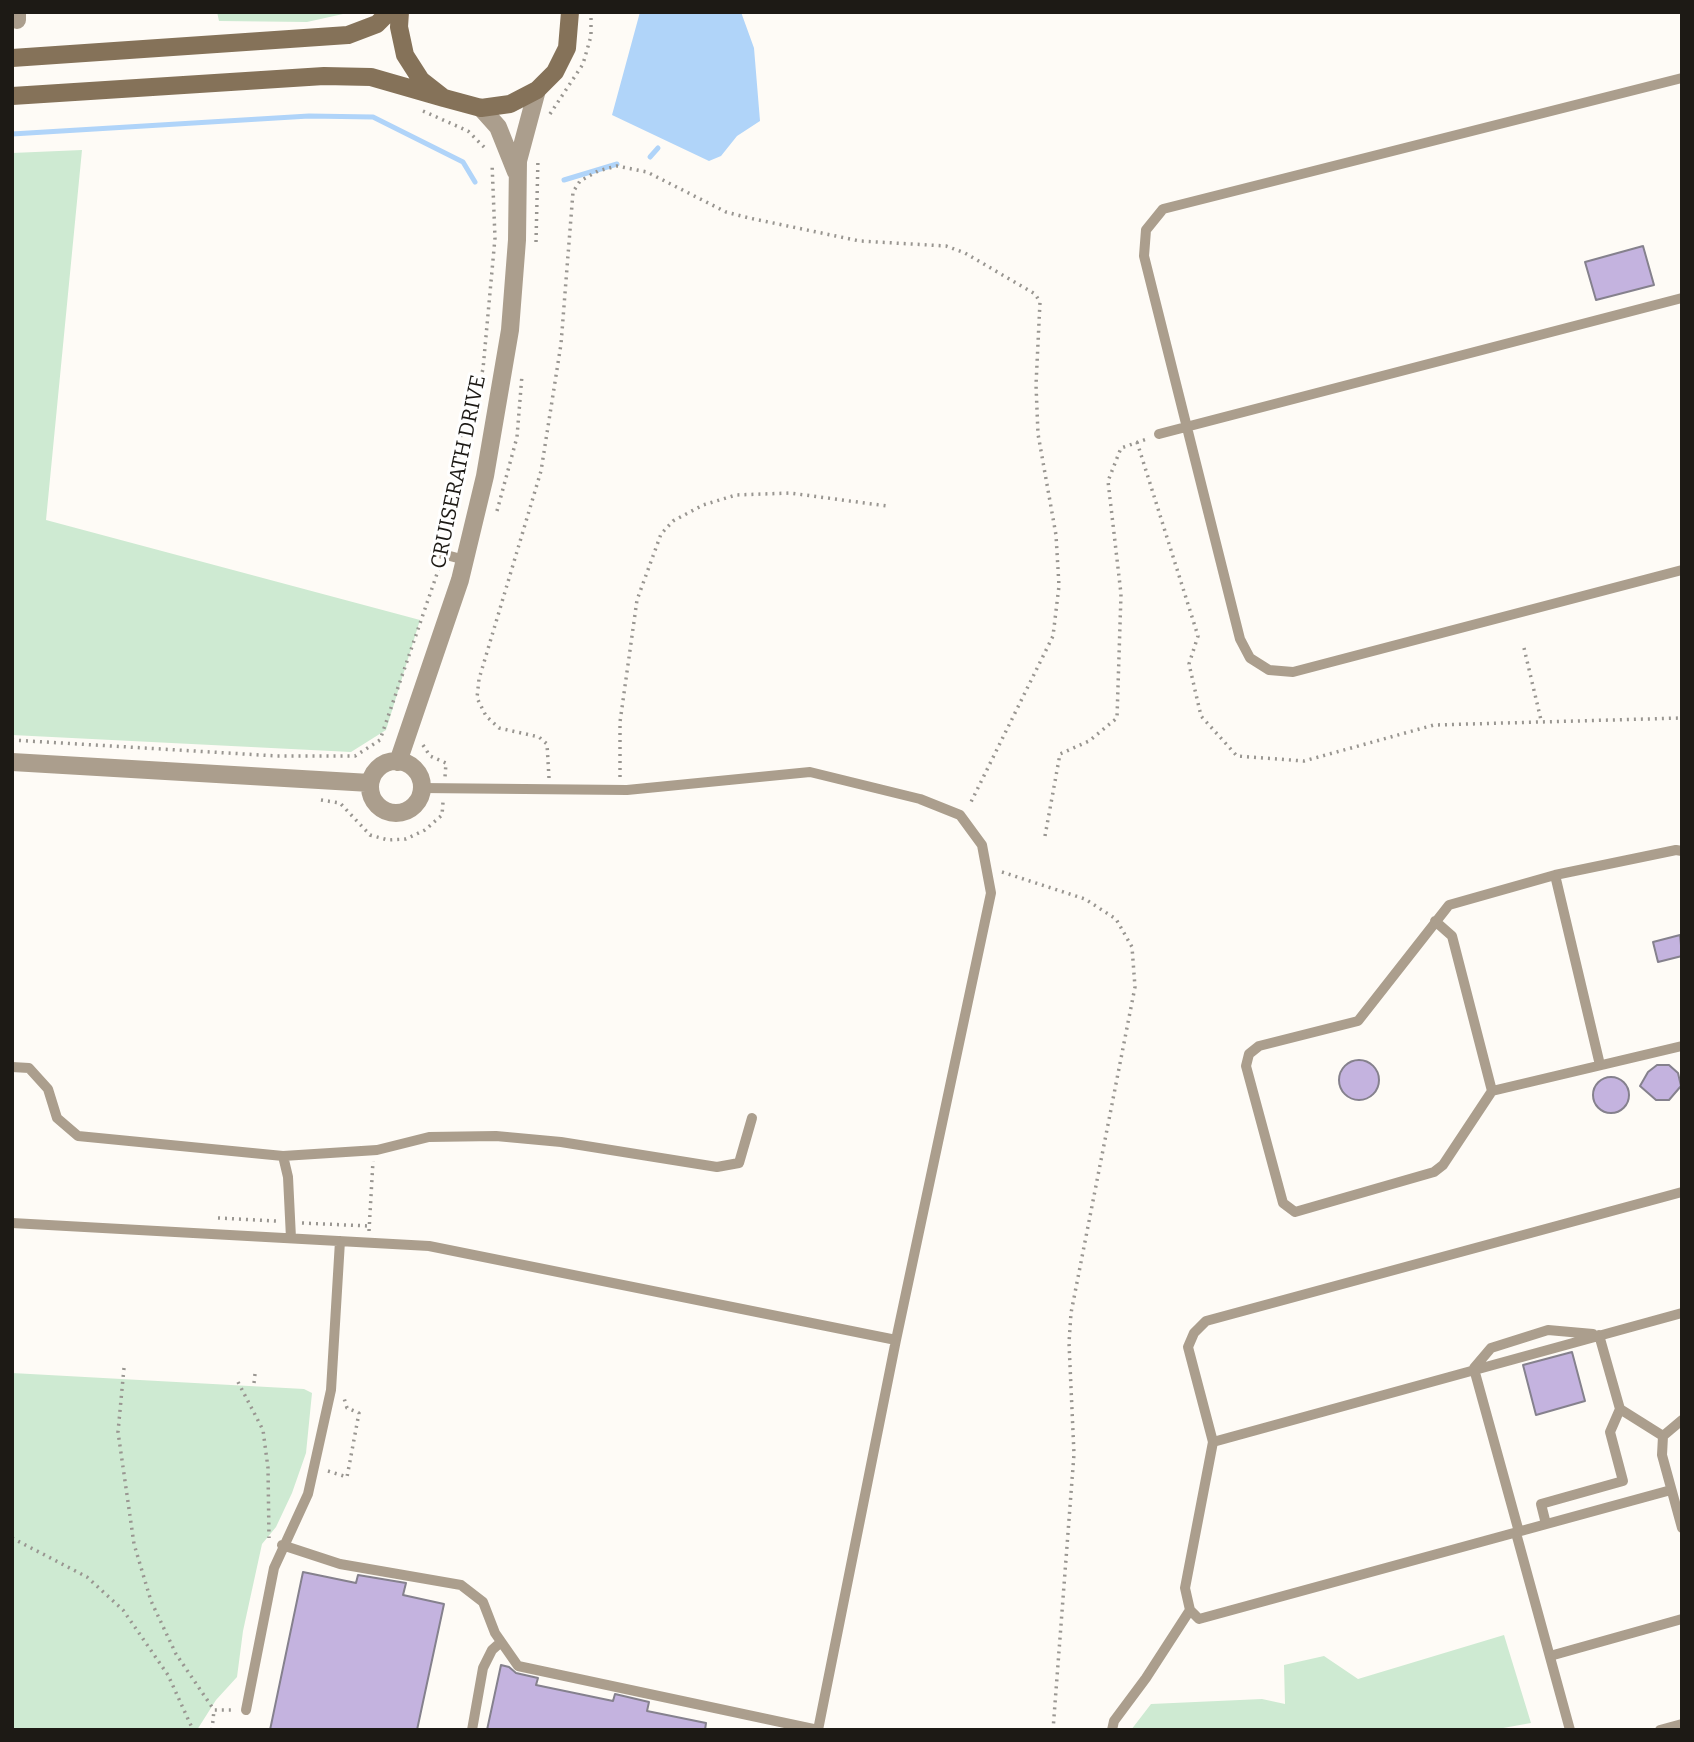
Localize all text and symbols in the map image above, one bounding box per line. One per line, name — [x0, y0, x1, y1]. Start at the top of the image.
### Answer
street label: CRUISERATH DRIVE — [426, 373, 492, 571]

